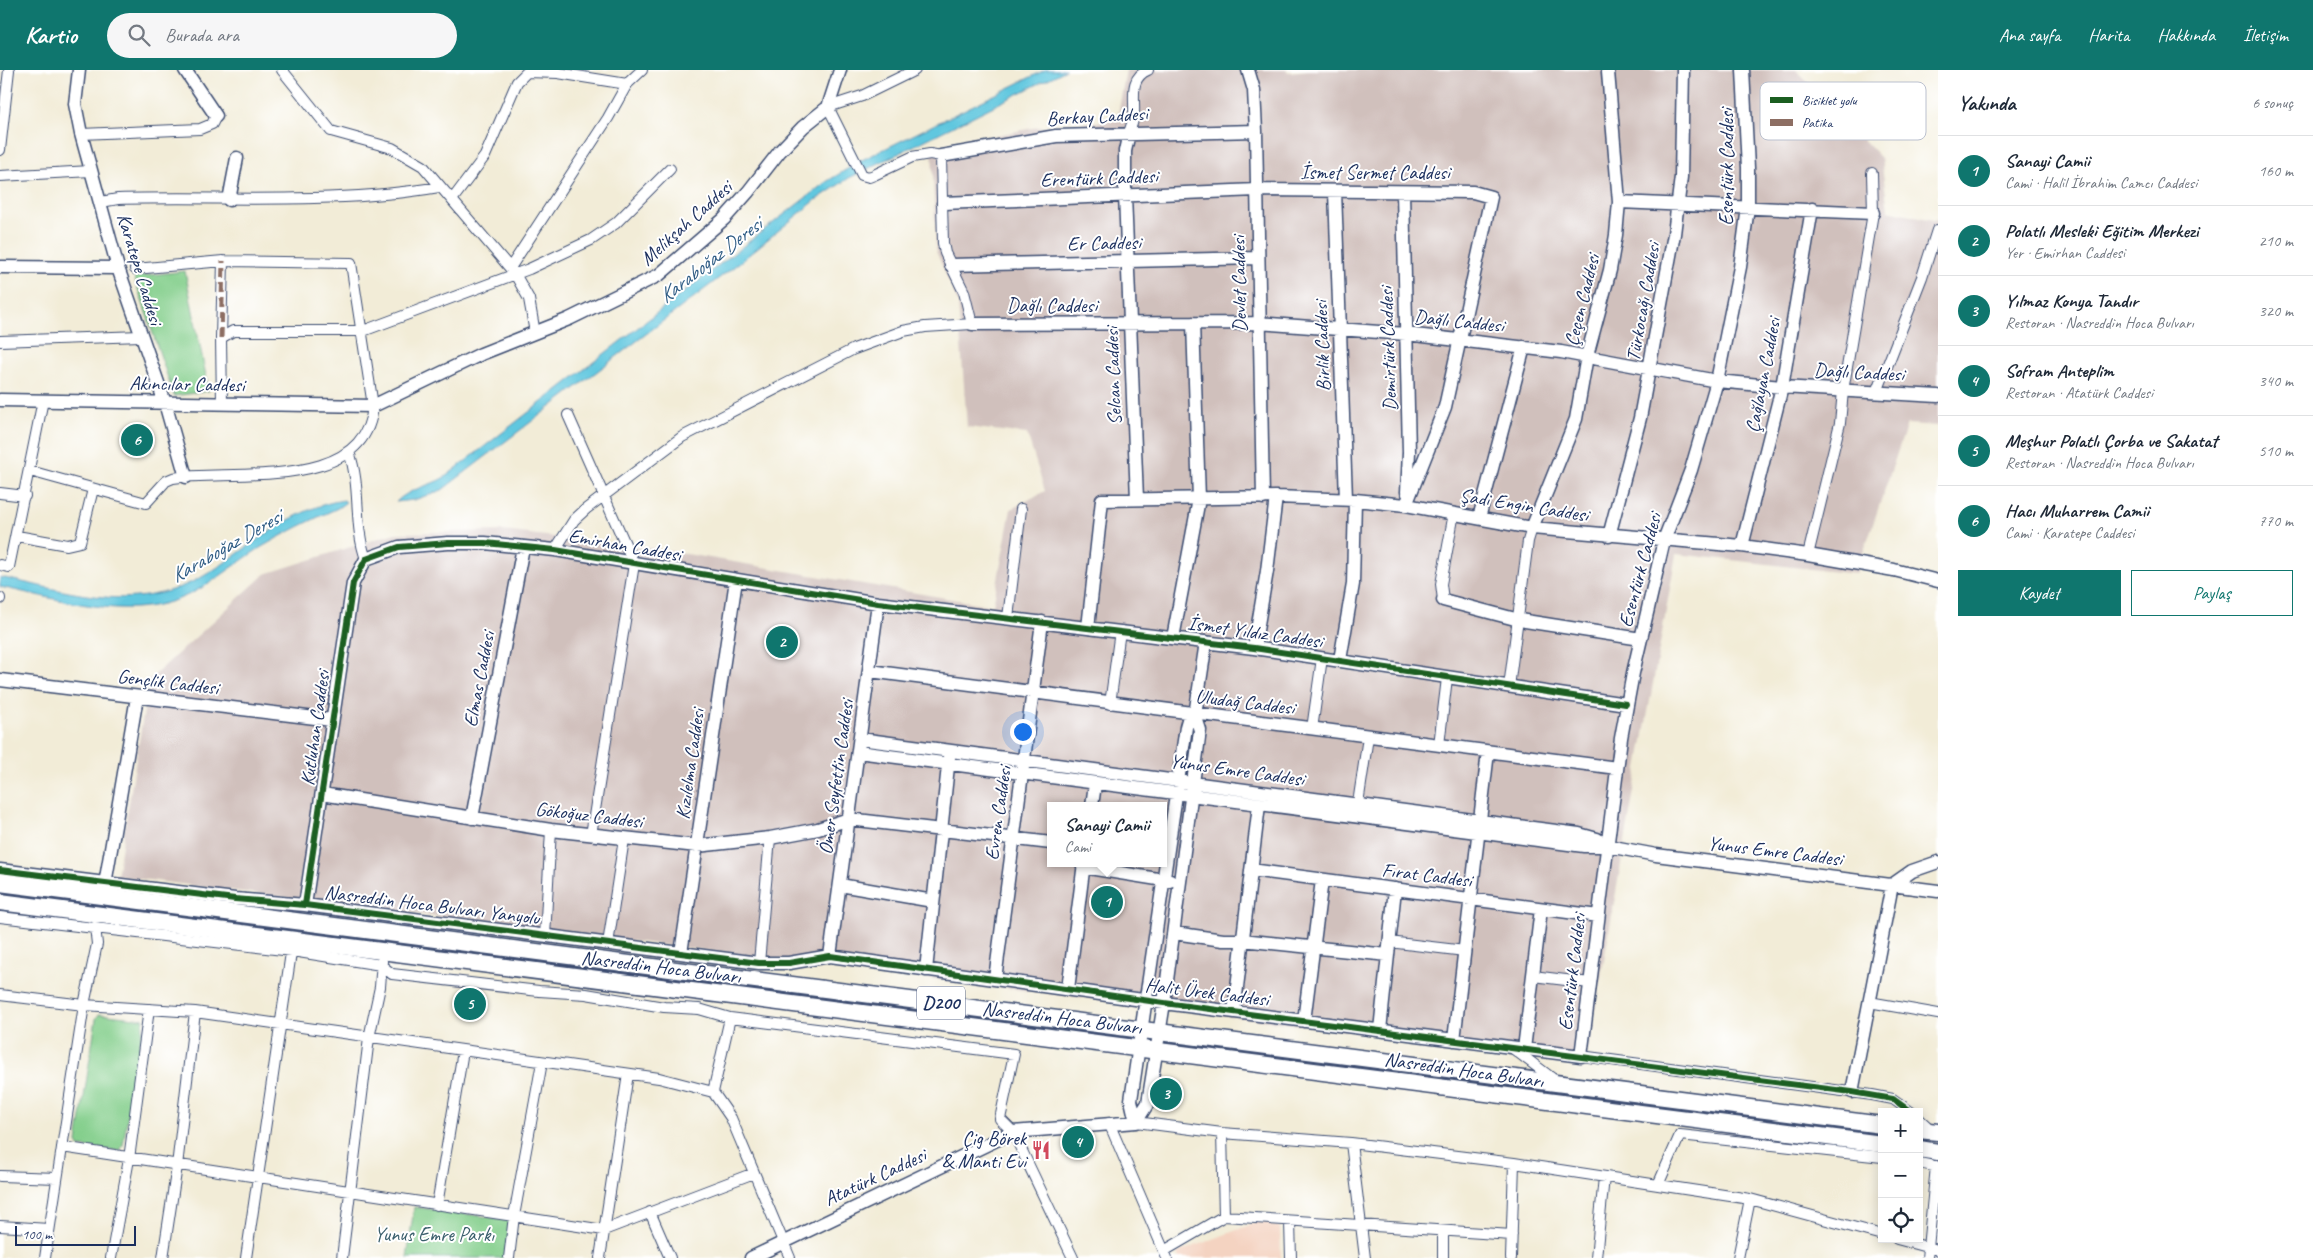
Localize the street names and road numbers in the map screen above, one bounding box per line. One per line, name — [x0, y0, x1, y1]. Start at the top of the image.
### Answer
street label: Berkay Caddesi — [1046, 101, 1151, 131]
street label: Esentürk Caddesi — [1714, 106, 1739, 226]
street label: İsmet Sermet Caddesi — [1300, 160, 1452, 185]
street label: Erentürk Caddesi — [1040, 163, 1160, 193]
street label: Melikşah Caddesi — [635, 174, 739, 271]
street label: Karatepe Caddesi — [111, 210, 169, 330]
street label: Er Caddesi — [1067, 230, 1143, 256]
street label: Devlet Caddesi — [1226, 233, 1252, 333]
street label: Türkocağı Caddesi — [1620, 238, 1666, 363]
street label: Çeçen Caddesi — [1559, 249, 1606, 349]
street label: Demirtürk Caddesi — [1373, 284, 1403, 412]
street label: Dağlı Caddesi — [1007, 293, 1099, 318]
street label: Birlik Caddesi — [1308, 298, 1336, 392]
street label: Dağlı Caddesi — [1413, 304, 1507, 338]
street label: Çağlayan Caddesi — [1740, 313, 1787, 435]
street label: Selcan Caddesi — [1099, 324, 1127, 426]
street label: Dağlı Caddesi — [1813, 357, 1907, 387]
street label: Akıncılar Caddesi — [129, 370, 247, 398]
street label: Şadi Engin Caddesi — [1458, 482, 1592, 528]
street label: Esentürk Caddesi — [1613, 508, 1668, 630]
street label: Emirhan Caddesi — [567, 523, 686, 568]
street label: İsmet Yıldız Caddesi — [1186, 610, 1326, 654]
street label: Elmas Caddesi — [457, 627, 501, 729]
street label: Gençlik Caddesi — [116, 663, 222, 701]
street label: Kutluhan Caddesi — [295, 667, 336, 787]
street label: Uludağ Caddesi — [1194, 684, 1298, 721]
street label: Ömer Seyfettin Caddesi — [813, 696, 860, 856]
street label: Kızılelma Caddesi — [670, 705, 710, 821]
street label: Yunus Emre Caddesi — [1168, 748, 1308, 792]
street label: Evren Caddesi — [979, 762, 1017, 862]
street label: Gökoğuz Caddesi — [534, 796, 646, 834]
street label: Yunus Emre Caddesi — [1706, 830, 1846, 872]
street label: Fırat Caddesi — [1381, 857, 1476, 893]
street label: Nasreddin Hoca Bulvarı Yanyolu — [323, 879, 543, 931]
street label: Esentürk Caddesi — [1552, 910, 1592, 1032]
street label: Nasreddin Hoca Bulvarı — [580, 945, 743, 989]
street label: Halit Ürek Caddesi — [1144, 972, 1272, 1012]
road number: D200 — [917, 986, 965, 1020]
street label: Nasreddin Hoca Bulvarı — [981, 996, 1144, 1040]
street label: Nasreddin Hoca Bulvarı — [1383, 1046, 1546, 1094]
street label: Atatürk Caddesi — [820, 1142, 932, 1212]

